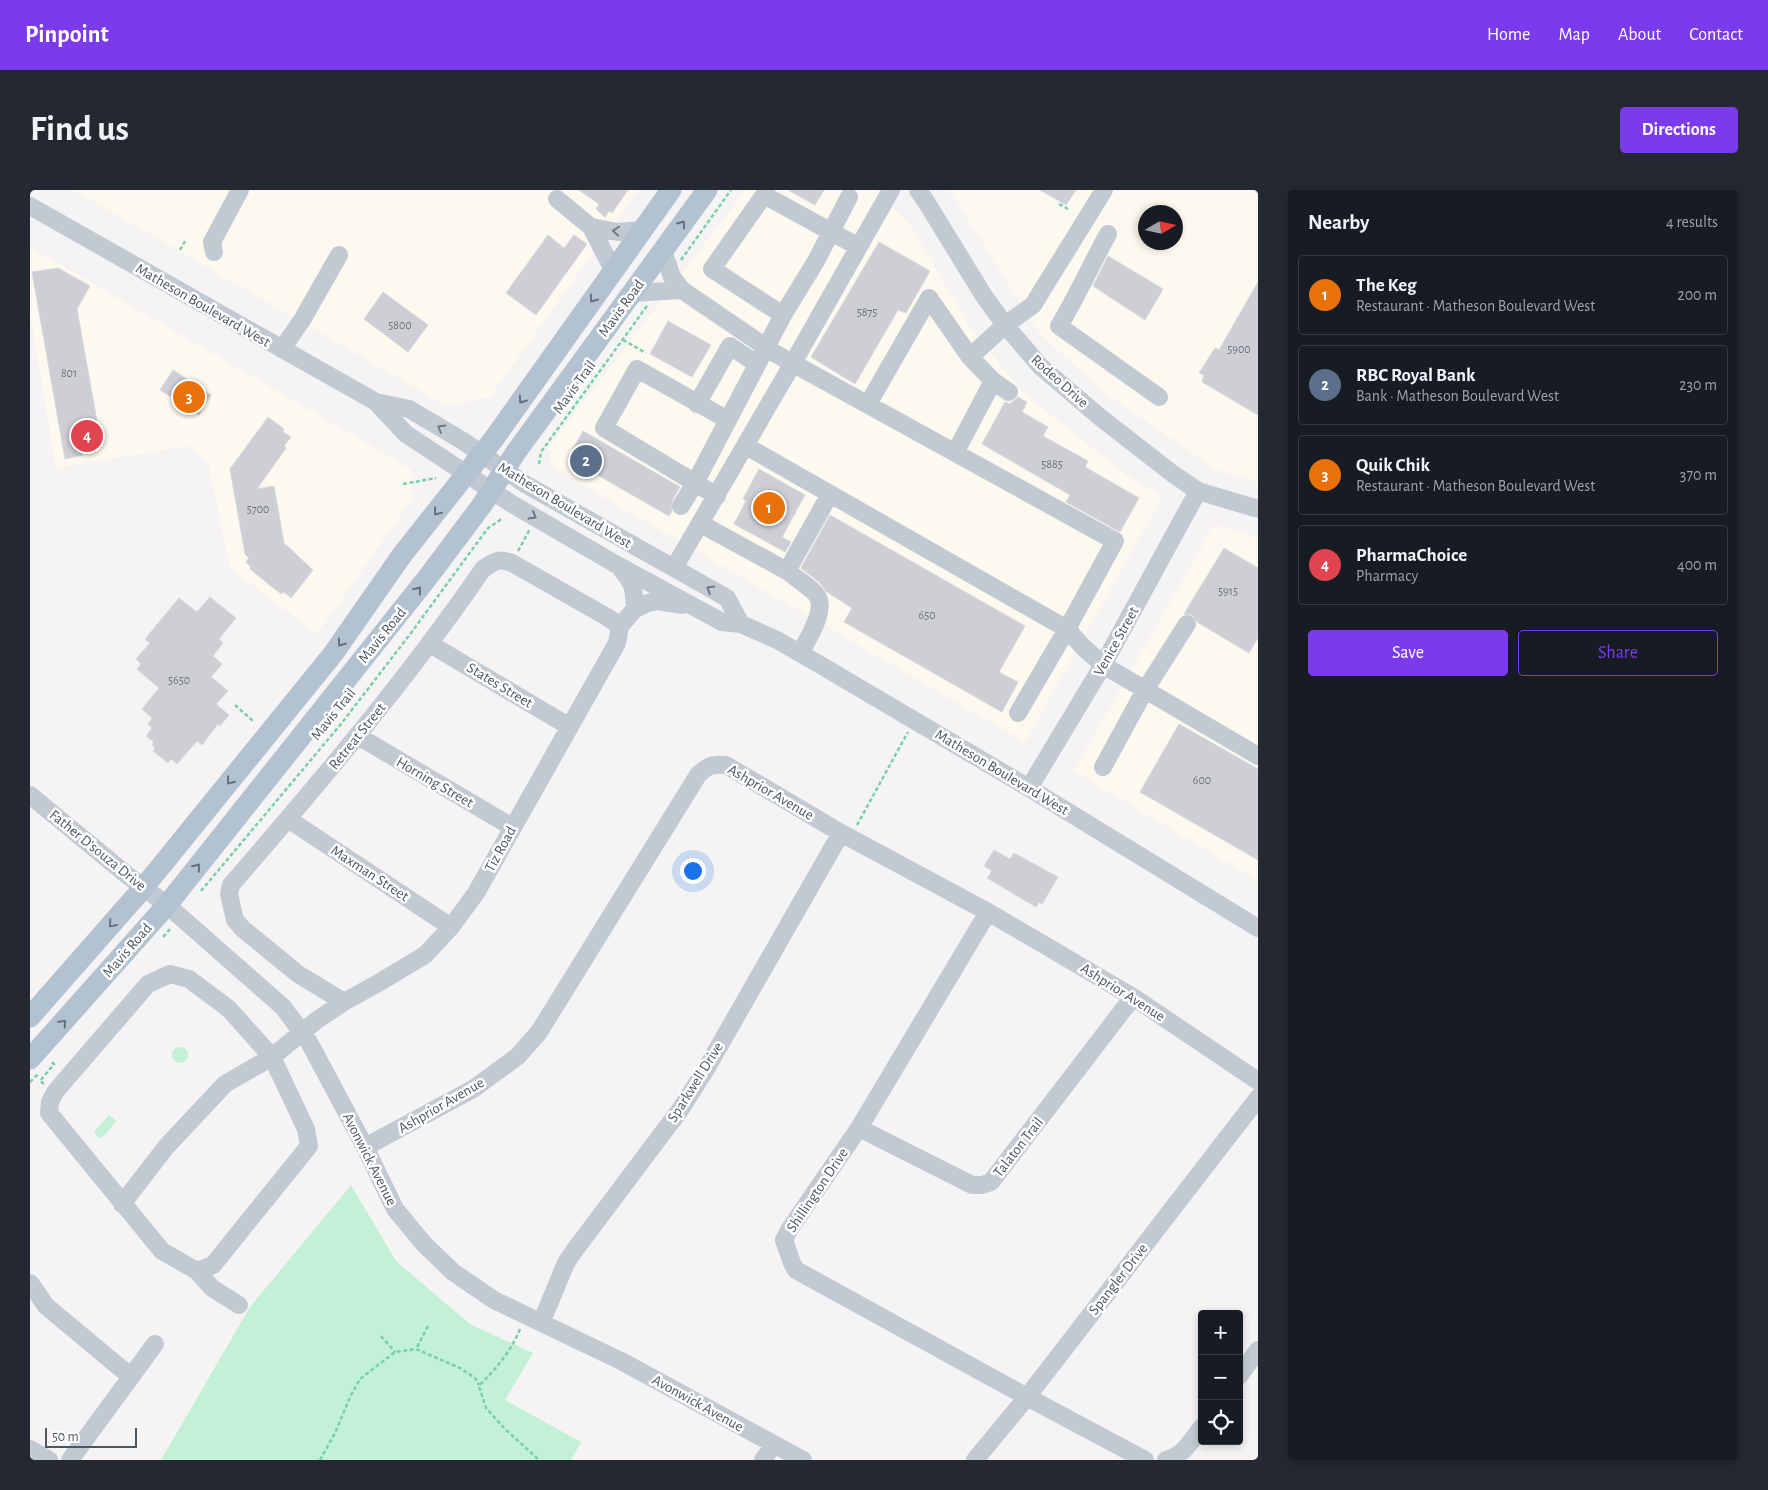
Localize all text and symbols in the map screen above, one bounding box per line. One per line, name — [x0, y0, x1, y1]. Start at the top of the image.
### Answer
text: Pinpoint — [25, 23, 109, 47]
text: Home — [1487, 26, 1530, 44]
text: Map — [1558, 26, 1590, 44]
text: About — [1618, 26, 1661, 44]
text: Contact — [1689, 26, 1743, 44]
button: Directions — [1620, 107, 1738, 153]
text: Find us — [30, 112, 129, 147]
north arrow — [1138, 205, 1183, 250]
text: Nearby — [1308, 212, 1369, 233]
text: 4 results — [1666, 214, 1718, 230]
one-way arrow — [676, 221, 685, 230]
one-way arrow — [612, 226, 620, 237]
street label: Matheson Boulevard West — [133, 261, 273, 350]
text: The Keg — [1356, 276, 1417, 295]
street label: Mavis Road — [596, 277, 647, 340]
text: 1 — [1322, 287, 1328, 303]
text: 200 m — [1677, 287, 1717, 303]
one-way arrow — [590, 293, 599, 302]
text: Restaurant · Matheson Boulevard West — [1356, 298, 1595, 314]
house number: 5875 — [857, 306, 877, 318]
house number: 5800 — [388, 319, 412, 331]
house number: 5900 — [1227, 343, 1251, 355]
street label: Rodeo Drive — [1028, 352, 1091, 411]
street label: Mavis Trail — [550, 358, 599, 417]
text: RBC Royal Bank — [1356, 366, 1475, 385]
house number: 801 — [61, 367, 77, 379]
text: 2 — [1321, 377, 1329, 393]
text: 230 m — [1679, 377, 1717, 393]
pin: 3 — [173, 378, 205, 416]
text: Bank · Matheson Boulevard West — [1356, 388, 1559, 404]
one-way arrow — [519, 394, 528, 404]
pin: 4 — [71, 417, 103, 455]
one-way arrow — [437, 425, 446, 435]
pin: 2 — [570, 442, 602, 480]
text: Quik Chik — [1356, 456, 1430, 475]
house number: 5885 — [1041, 458, 1063, 470]
street label: Matheson Boulevard West — [495, 460, 634, 551]
text: 3 — [1322, 467, 1328, 483]
text: 370 m — [1680, 467, 1717, 483]
text: Restaurant · Matheson Boulevard West — [1356, 478, 1595, 494]
pin: 1 — [753, 489, 785, 527]
house number: 5700 — [247, 503, 269, 515]
one-way arrow — [434, 506, 442, 515]
one-way arrow — [528, 509, 537, 519]
text: PharmaChoice — [1356, 546, 1467, 565]
text: 4 — [1321, 557, 1329, 573]
text: 400 m — [1677, 557, 1717, 573]
text: Pharmacy — [1356, 568, 1418, 584]
one-way arrow — [706, 585, 715, 595]
house number: 5915 — [1218, 585, 1238, 597]
one-way arrow — [413, 587, 421, 596]
street label: Venice Street — [1091, 604, 1142, 678]
street label: Mavis Road — [356, 605, 409, 666]
house number: 650 — [919, 609, 936, 621]
button: Save — [1308, 630, 1508, 676]
button: Share — [1518, 630, 1718, 676]
one-way arrow — [338, 637, 347, 647]
street label: States Street — [464, 660, 535, 711]
house number: 5650 — [168, 674, 190, 686]
street label: Mavis Trail — [308, 686, 359, 743]
street label: Retreat Street — [326, 700, 389, 772]
street label: Matheson Boulevard West — [932, 727, 1071, 818]
street label: Horning Street — [394, 754, 476, 811]
street label: Ashprior Avenue — [725, 762, 816, 823]
house number: 600 — [1193, 774, 1211, 786]
one-way arrow — [227, 775, 236, 784]
street label: Father D'souza Drive — [47, 807, 149, 894]
street label: Tiz Road — [482, 824, 519, 875]
street label: Maxman Street — [328, 843, 411, 904]
your location — [680, 858, 706, 884]
one-way arrow — [192, 864, 200, 873]
one-way arrow — [109, 918, 118, 927]
street label: Mavis Road — [100, 920, 155, 980]
street label: Ashprior Avenue — [1078, 961, 1168, 1024]
one-way arrow — [57, 1020, 66, 1029]
street label: Sparkwell Drive — [665, 1040, 726, 1125]
street label: Ashprior Avenue — [396, 1075, 487, 1136]
street label: Avonwick Avenue — [340, 1110, 399, 1208]
street label: Talaton Trail — [991, 1115, 1046, 1180]
street label: Shillington Drive — [784, 1146, 851, 1235]
street label: Spangler Drive — [1086, 1241, 1151, 1318]
map controls — [1198, 1310, 1243, 1445]
button: + — [1198, 1310, 1243, 1355]
button: − — [1198, 1355, 1243, 1400]
street label: Avonwick Avenue — [650, 1372, 746, 1435]
button: locate — [1198, 1400, 1243, 1445]
scale bar — [45, 1425, 138, 1448]
text: 50 m — [52, 1430, 79, 1444]

